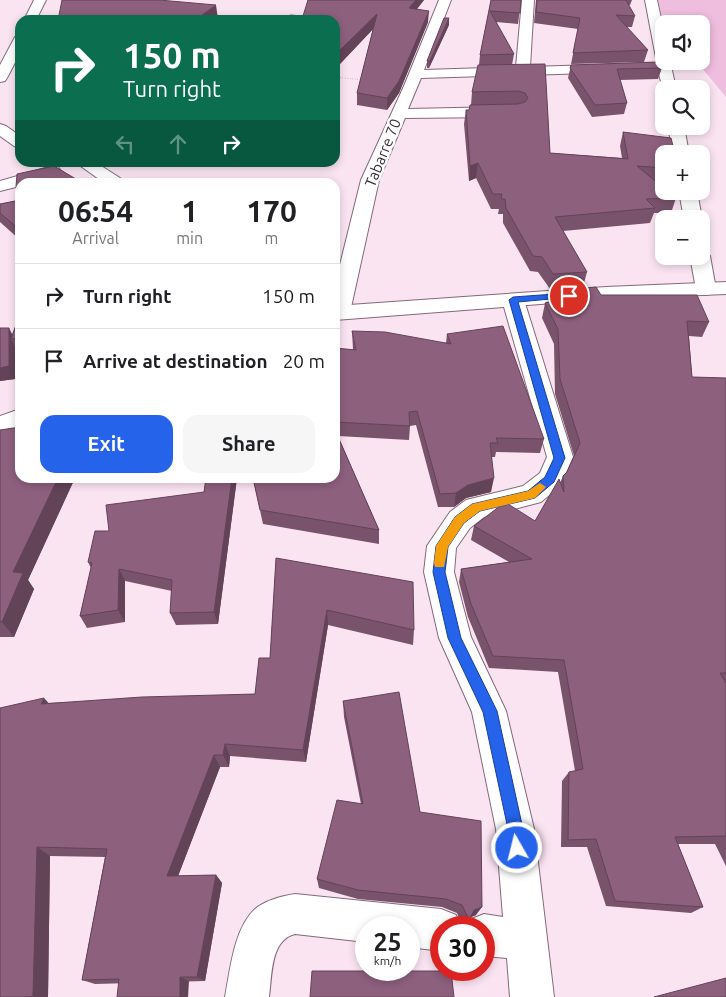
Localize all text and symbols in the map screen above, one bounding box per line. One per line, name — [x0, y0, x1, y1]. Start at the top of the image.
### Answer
map controls — [655, 15, 710, 265]
button: sound — [655, 15, 710, 70]
icon: right — [40, 35, 105, 100]
text: 150 m — [123, 35, 221, 75]
text: Turn right — [123, 76, 221, 101]
button: search — [655, 80, 710, 135]
street label: Tabarre 70 — [361, 116, 404, 189]
icon: left — [111, 130, 139, 158]
icon: ahead — [164, 130, 192, 158]
icon: right — [217, 130, 245, 158]
button: + — [655, 145, 710, 200]
text: 06:54 — [58, 194, 133, 228]
text: 1 — [181, 194, 198, 228]
text: 170 — [246, 194, 297, 228]
button: − — [655, 210, 710, 265]
text: Arrival — [72, 229, 119, 247]
text: min — [176, 229, 203, 247]
text: m — [265, 229, 278, 247]
pin — [548, 275, 590, 317]
icon: right — [40, 282, 68, 310]
icon: arrive — [555, 282, 583, 310]
text: Turn right — [83, 285, 171, 307]
text: 150 m — [262, 285, 315, 307]
icon: arrive — [40, 347, 68, 375]
text: Arrive at destination — [83, 350, 268, 372]
text: 20 m — [283, 350, 325, 372]
button: Exit — [40, 415, 173, 473]
button: Share — [183, 415, 315, 473]
position arrow — [490, 821, 542, 873]
speed limit sign: 30 — [430, 916, 495, 981]
text: 25 — [373, 928, 402, 956]
text: km/h — [374, 954, 401, 967]

